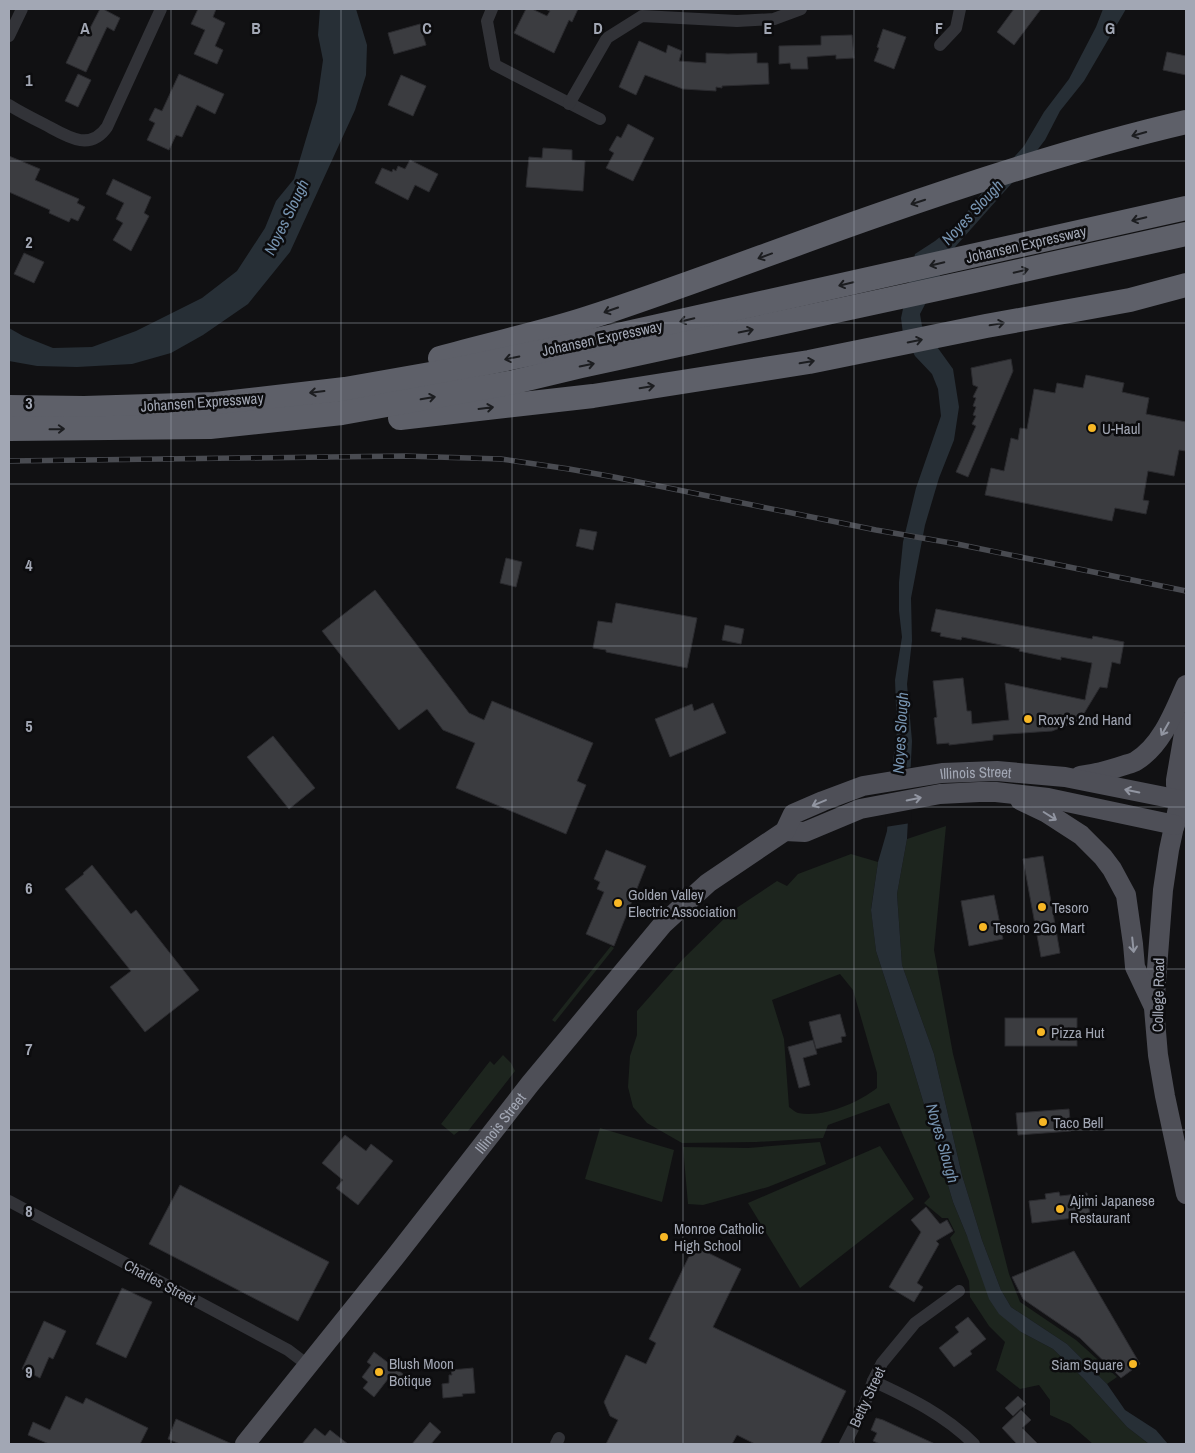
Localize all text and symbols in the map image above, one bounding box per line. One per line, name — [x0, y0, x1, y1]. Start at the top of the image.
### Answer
text: A — [80, 17, 90, 39]
text: B — [251, 17, 261, 39]
text: C — [422, 17, 432, 39]
text: D — [593, 17, 603, 39]
text: E — [764, 17, 773, 39]
text: F — [935, 17, 943, 39]
text: G — [1105, 17, 1115, 39]
text: 1 — [25, 69, 33, 91]
one-way arrow — [1131, 129, 1147, 139]
water label: Noyes Slough — [258, 175, 314, 259]
water label: Noyes Slough — [936, 175, 1008, 249]
one-way arrow — [910, 197, 926, 207]
one-way arrow — [1131, 215, 1147, 224]
street label: Johansen Expressway — [964, 220, 1089, 268]
text: 2 — [25, 231, 33, 253]
one-way arrow — [758, 252, 773, 261]
one-way arrow — [929, 260, 945, 269]
one-way arrow — [1013, 266, 1029, 275]
one-way arrow — [838, 280, 854, 289]
one-way arrow — [604, 306, 620, 315]
street label: Johansen Expressway — [540, 315, 665, 361]
one-way arrow — [680, 316, 696, 325]
one-way arrow — [988, 319, 1004, 328]
one-way arrow — [737, 325, 753, 335]
one-way arrow — [907, 336, 923, 345]
one-way arrow — [504, 354, 520, 363]
one-way arrow — [799, 356, 815, 366]
one-way arrow — [579, 359, 595, 369]
one-way arrow — [639, 382, 655, 392]
street label: Johansen Expressway — [140, 387, 265, 417]
one-way arrow — [309, 387, 325, 397]
text: 3 — [25, 392, 33, 414]
one-way arrow — [420, 393, 436, 403]
one-way arrow — [478, 403, 494, 413]
place label: U-Haul — [1102, 418, 1140, 439]
marker: U-Haul — [1086, 422, 1098, 434]
one-way arrow — [49, 424, 65, 434]
text: 4 — [25, 554, 33, 576]
water label: Noyes Slough — [887, 692, 913, 774]
place label: Roxy's 2nd Hand — [1038, 709, 1131, 730]
marker: Roxy's 2nd Hand — [1022, 713, 1034, 725]
text: 5 — [25, 715, 33, 737]
one-way arrow — [1160, 721, 1169, 736]
street label: Illinois Street — [938, 760, 1013, 784]
one-way arrow — [1124, 786, 1140, 795]
one-way arrow — [906, 794, 922, 803]
one-way arrow — [812, 799, 827, 809]
one-way arrow — [1043, 811, 1057, 821]
text: 6 — [25, 877, 33, 899]
place label: Golden Valley Electric Association — [628, 884, 736, 922]
marker: Golden Valley Electric Association — [612, 897, 624, 909]
place label: Tesoro — [1052, 897, 1089, 918]
marker: Tesoro — [1036, 901, 1048, 913]
place label: Tesoro 2Go Mart — [993, 917, 1085, 938]
marker: Tesoro 2Go Mart — [977, 921, 989, 933]
one-way arrow — [1128, 937, 1138, 953]
street label: College Road — [1147, 958, 1169, 1032]
place label: Pizza Hut — [1051, 1022, 1105, 1043]
marker: Pizza Hut — [1035, 1026, 1047, 1038]
text: 7 — [25, 1038, 33, 1060]
street label: Illinois Street — [469, 1088, 530, 1158]
water label: Noyes Slough — [921, 1101, 965, 1185]
place label: Taco Bell — [1053, 1112, 1103, 1133]
marker: Taco Bell — [1037, 1116, 1049, 1128]
place label: Ajimi Japanese Restaurant — [1069, 1190, 1155, 1228]
text: 8 — [25, 1200, 33, 1222]
marker: Ajimi Japanese Restaurant — [1054, 1203, 1066, 1215]
place label: Monroe Catholic High School — [674, 1218, 764, 1256]
marker: Monroe Catholic High School — [658, 1231, 670, 1243]
street label: Charles Street — [120, 1254, 200, 1310]
place label: Blush Moon Botique — [389, 1353, 454, 1391]
place label: Siam Square — [1051, 1354, 1123, 1375]
marker: Siam Square — [1127, 1358, 1139, 1370]
text: 9 — [25, 1361, 33, 1383]
street label: Betty Street — [844, 1363, 890, 1431]
marker: Blush Moon Botique — [373, 1366, 385, 1378]

